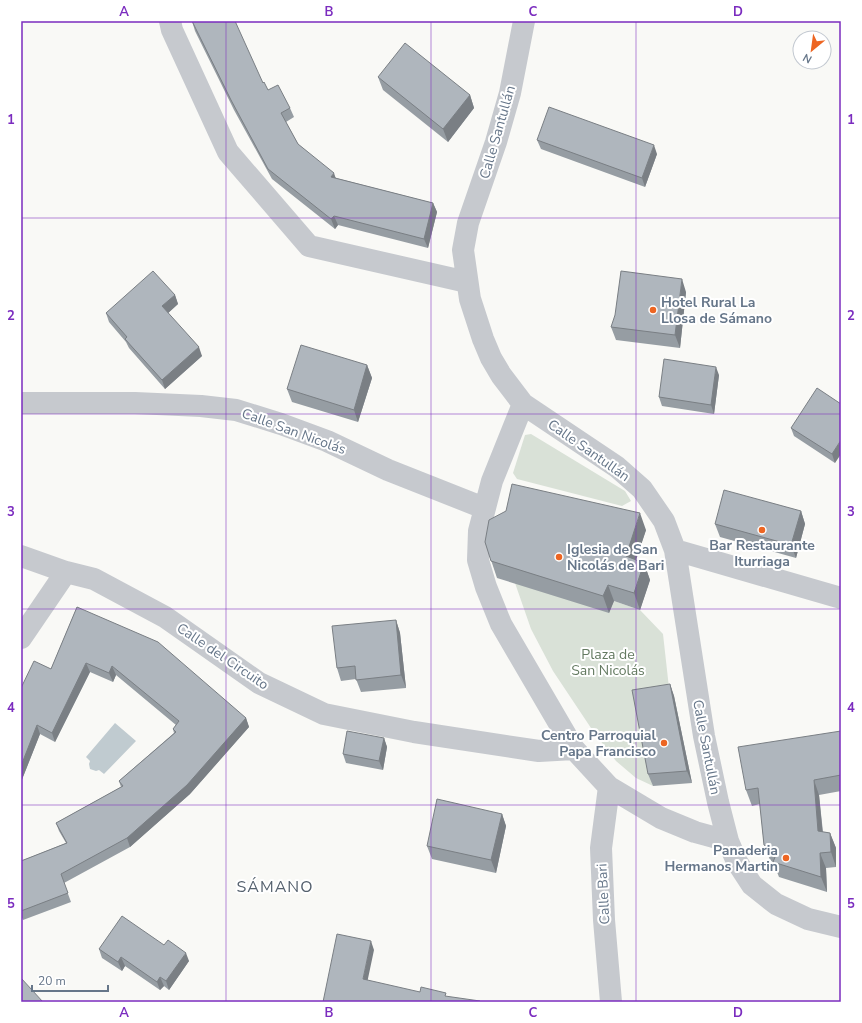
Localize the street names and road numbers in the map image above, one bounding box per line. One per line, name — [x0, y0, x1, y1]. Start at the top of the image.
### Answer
street label: Calle Santullán — [475, 83, 520, 181]
street label: Calle San Nicolás — [239, 404, 349, 459]
street label: Calle Santullán — [544, 415, 634, 486]
street label: Calle del Circuito — [173, 619, 273, 694]
street label: Calle Santullán — [688, 698, 725, 796]
street label: Calle Bari — [592, 863, 615, 925]

